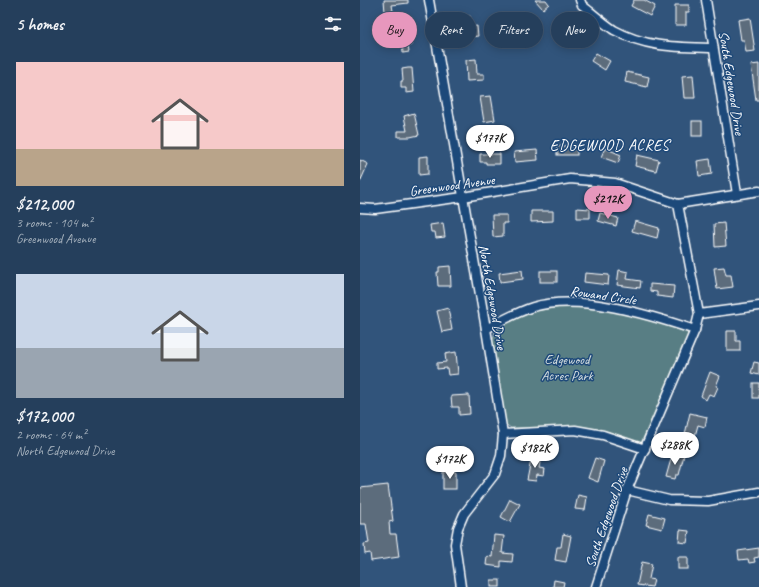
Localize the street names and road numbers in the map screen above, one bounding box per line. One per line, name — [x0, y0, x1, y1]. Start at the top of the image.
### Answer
street label: South Edgewood Drive — [715, 30, 748, 138]
street label: Greenwood Avenue — [409, 171, 497, 200]
street label: North Edgewood Drive — [475, 243, 510, 352]
street label: Rowand Circle — [569, 282, 638, 309]
street label: South Edgewood Drive — [581, 464, 632, 569]

